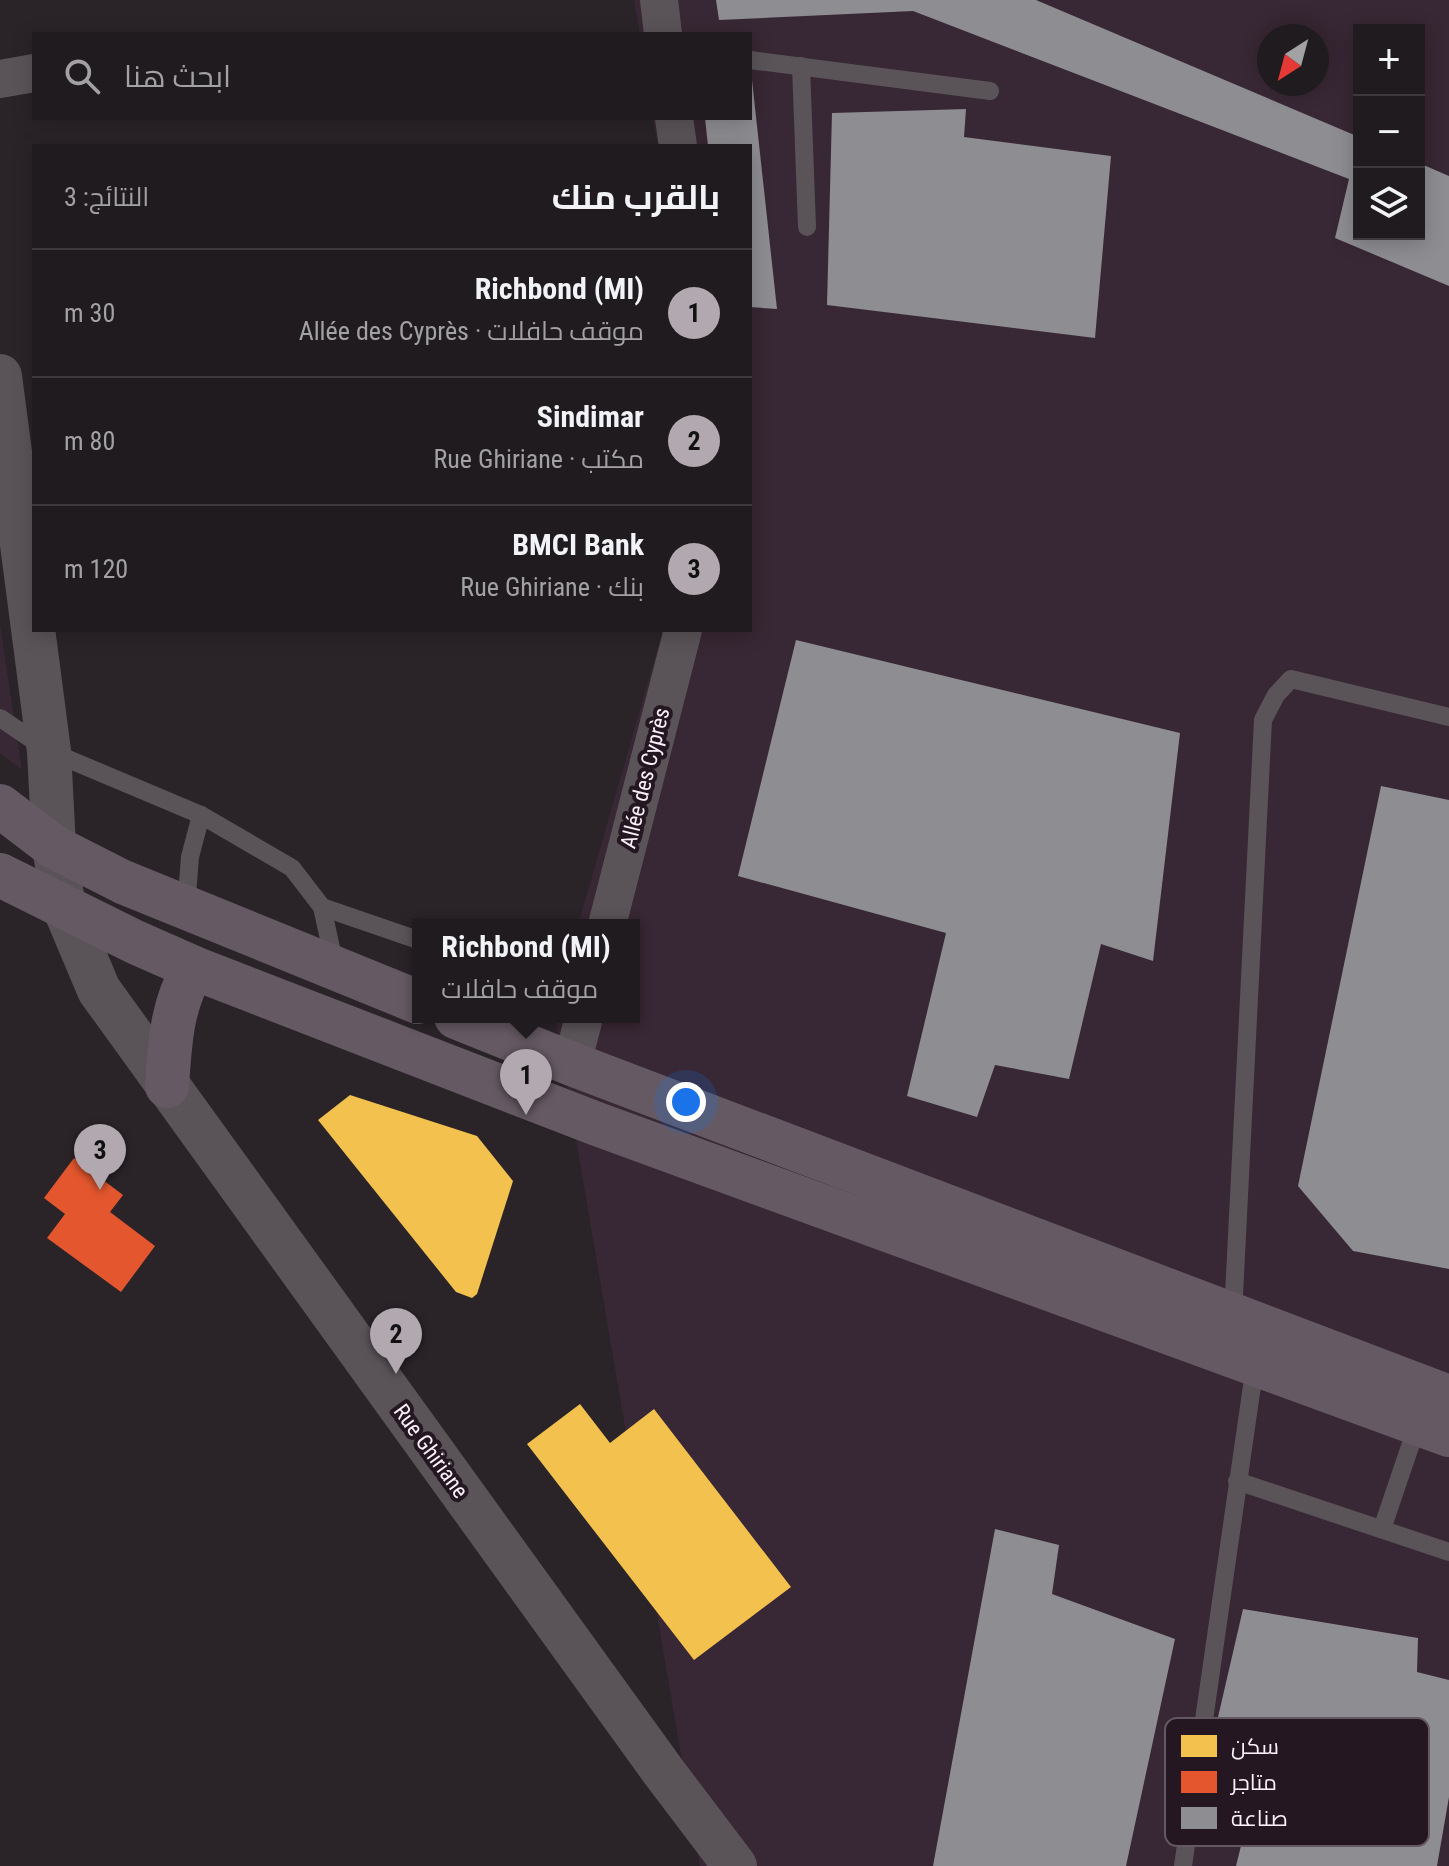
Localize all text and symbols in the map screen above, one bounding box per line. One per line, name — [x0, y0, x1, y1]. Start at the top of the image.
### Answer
north arrow — [1257, 24, 1329, 96]
map controls — [1353, 24, 1425, 240]
button: + — [1353, 24, 1425, 96]
search box — [32, 32, 752, 120]
icon: search — [60, 54, 104, 98]
text: ابحث هنا — [124, 59, 231, 94]
button: − — [1353, 96, 1425, 168]
button: layers — [1353, 168, 1425, 240]
text: بالقرب منك — [552, 177, 720, 217]
text: النتائج: 3 — [64, 182, 149, 212]
text: Richbond (MI) — [475, 271, 644, 306]
text: 30 m — [64, 298, 115, 328]
text: 1 — [687, 298, 701, 328]
text: موقف حافلات · Allée des Cyprès — [299, 316, 644, 346]
text: Sindimar — [537, 399, 644, 434]
text: 80 m — [64, 426, 115, 456]
text: 2 — [687, 426, 701, 456]
text: مكتب · Rue Ghiriane — [434, 444, 644, 474]
text: BMCI Bank — [512, 527, 644, 562]
text: 120 m — [64, 554, 128, 584]
text: 3 — [687, 554, 701, 584]
text: بنك · Rue Ghiriane — [460, 572, 644, 602]
street label: Allée des Cyprès — [615, 705, 675, 851]
popup — [412, 919, 640, 1023]
text: Richbond (MI) — [441, 929, 611, 964]
text: موقف حافلات — [441, 974, 598, 1004]
pin: 1 — [500, 1049, 552, 1115]
your location — [666, 1082, 706, 1122]
pin: 3 — [74, 1124, 126, 1190]
pin: 2 — [370, 1308, 422, 1374]
street label: Rue Ghiriane — [389, 1399, 473, 1503]
legend — [1165, 1718, 1429, 1846]
text: سكن — [1231, 1734, 1279, 1760]
text: متاجر — [1229, 1770, 1277, 1795]
text: صناعة — [1231, 1806, 1288, 1831]

